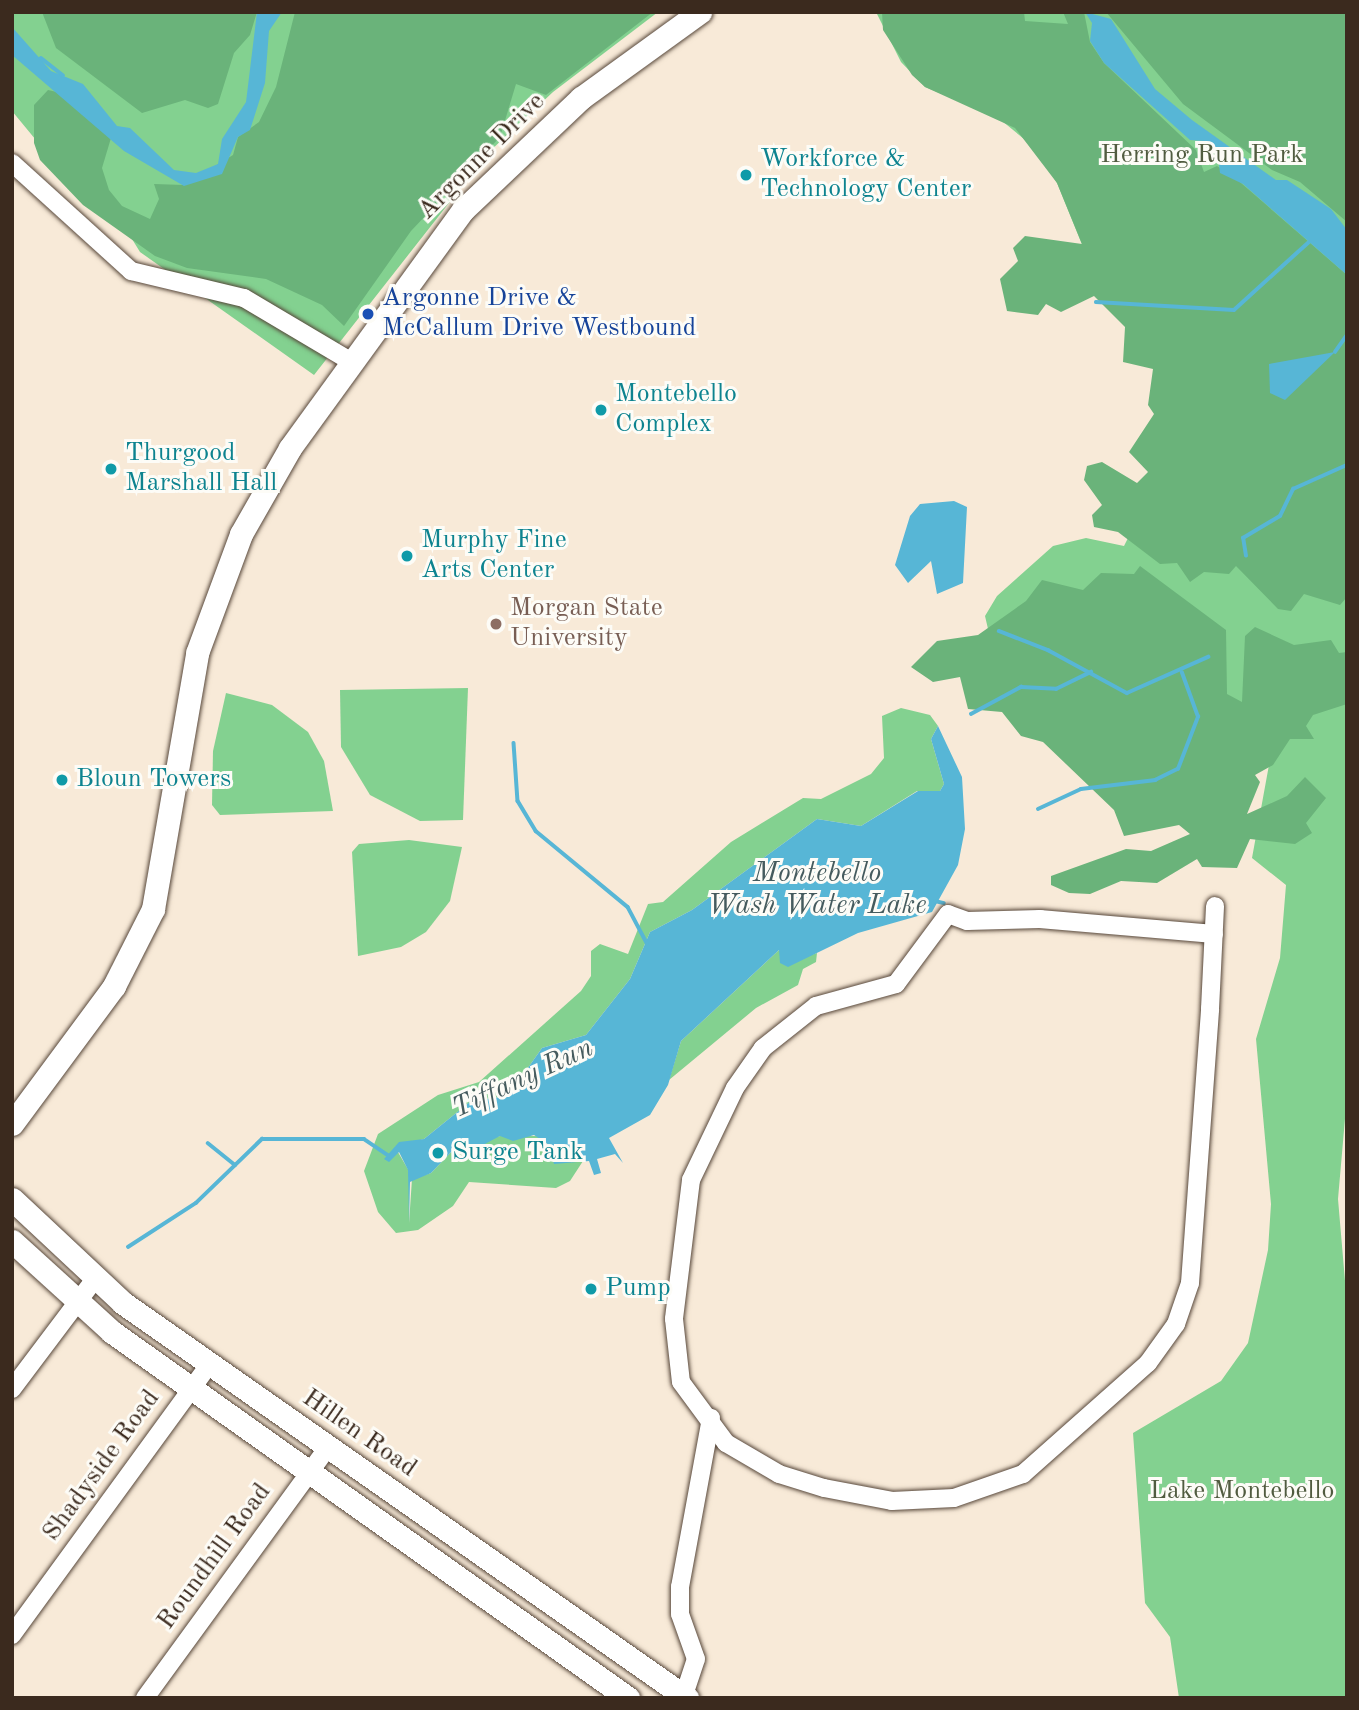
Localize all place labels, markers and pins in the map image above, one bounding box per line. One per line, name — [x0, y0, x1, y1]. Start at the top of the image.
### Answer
place label: Workforce & Technology Center — [760, 144, 971, 206]
marker: Workforce & Technology Center — [738, 167, 754, 183]
place label: Argonne Drive & McCallum Drive Westbound — [382, 283, 696, 344]
marker: Argonne Drive & McCallum Drive Westbound — [360, 306, 376, 322]
place label: Montebello Complex — [615, 379, 737, 440]
marker: Montebello Complex — [593, 402, 609, 418]
place label: Thurgood Marshall Hall — [125, 438, 277, 500]
marker: Thurgood Marshall Hall — [103, 461, 119, 477]
place label: Murphy Fine Arts Center — [421, 525, 567, 586]
marker: Murphy Fine Arts Center — [399, 548, 415, 564]
place label: Morgan State University — [510, 593, 663, 654]
marker: Morgan State University — [488, 616, 504, 632]
place label: Bloun Towers — [76, 764, 231, 796]
marker: Bloun Towers — [54, 772, 70, 788]
place label: Surge Tank — [452, 1137, 584, 1169]
marker: Surge Tank — [430, 1145, 446, 1161]
place label: Pump — [605, 1273, 671, 1305]
marker: Pump — [583, 1281, 599, 1297]

